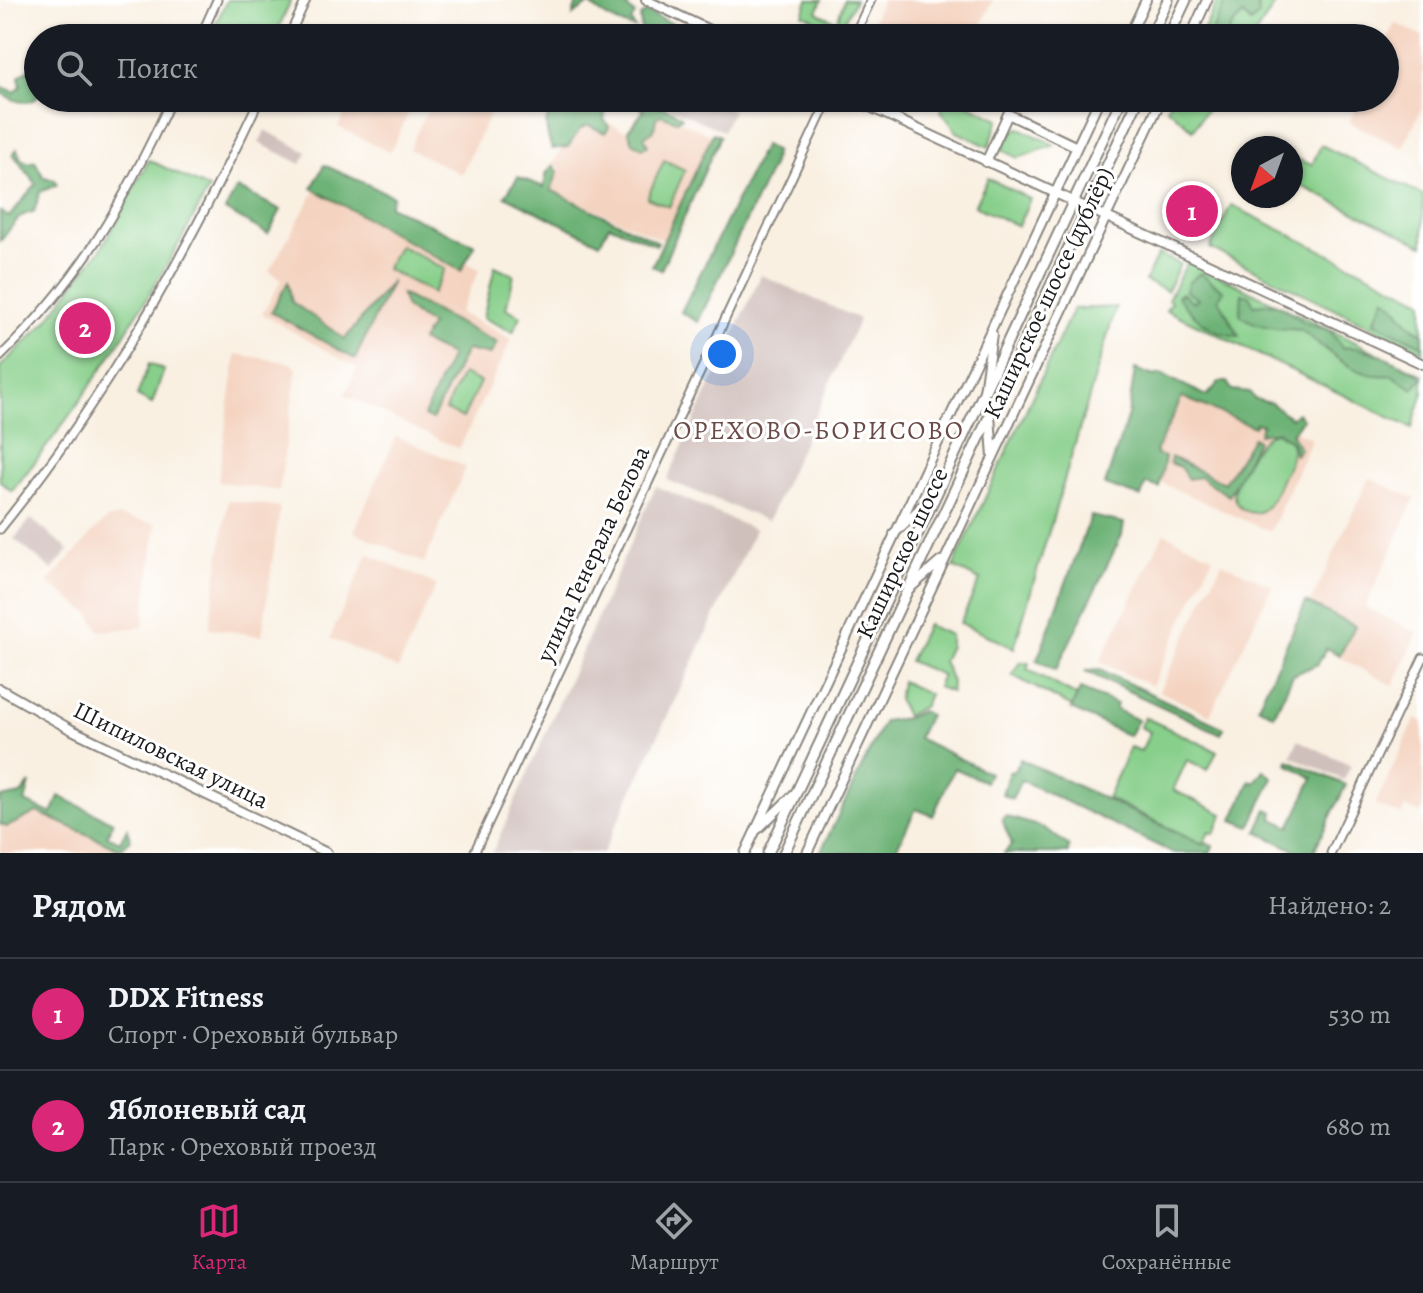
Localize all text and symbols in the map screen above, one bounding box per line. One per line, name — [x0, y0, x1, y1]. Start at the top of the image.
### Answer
search box — [24, 24, 1399, 112]
icon: search — [52, 46, 96, 90]
text: Поиск — [116, 48, 198, 88]
north arrow — [1231, 136, 1303, 208]
street label: Каширское шоссе (дублёр) — [976, 162, 1120, 424]
pin: 1 — [1166, 181, 1218, 241]
pin: 2 — [59, 298, 111, 358]
your location — [702, 334, 742, 374]
district label: ОРЕХОВО-БОРИСОВО — [673, 413, 965, 448]
street label: улица Генерала Белова — [528, 441, 657, 668]
street label: Каширское шоссе — [848, 462, 956, 644]
street label: Шипиловская улица — [68, 694, 274, 816]
text: Рядом — [32, 882, 126, 929]
text: Найдено: 2 — [1268, 888, 1391, 923]
text: DDX Fitness — [108, 977, 264, 1017]
text: 1 — [53, 997, 63, 1032]
text: 530 m — [1328, 997, 1391, 1032]
text: Спорт · Ореховый бульвар — [108, 1017, 398, 1052]
text: Яблоневый сад — [108, 1089, 306, 1129]
text: 2 — [52, 1109, 64, 1144]
text: 680 m — [1326, 1109, 1391, 1144]
text: Парк · Ореховый проезд — [108, 1129, 376, 1164]
tab: Карта — [191, 1199, 247, 1277]
tab: Маршрут — [630, 1199, 719, 1277]
tab: Сохранённые — [1102, 1199, 1232, 1277]

